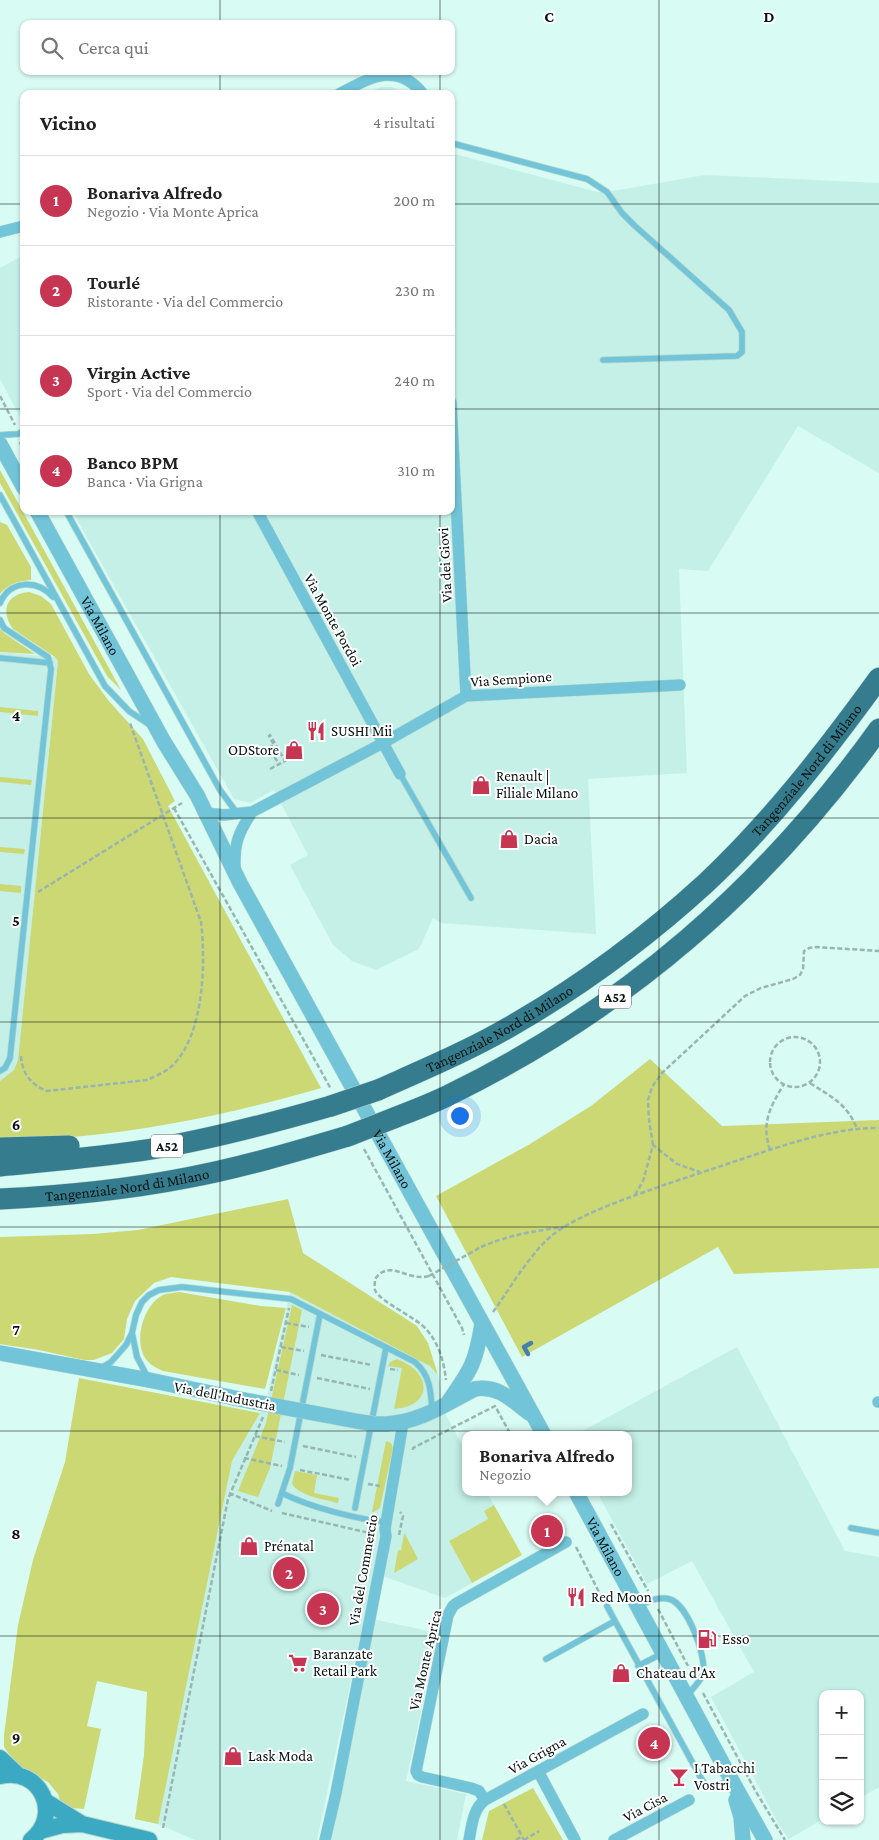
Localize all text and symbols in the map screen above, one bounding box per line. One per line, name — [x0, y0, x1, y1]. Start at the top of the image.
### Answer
text: C — [544, 8, 554, 25]
text: D — [763, 8, 775, 25]
search box — [20, 20, 455, 75]
icon: search — [38, 34, 66, 62]
text: Cerca qui — [78, 37, 149, 58]
text: Vicino — [40, 111, 97, 135]
text: 4 risultati — [373, 114, 435, 131]
text: Bonariva Alfredo — [87, 182, 222, 203]
text: 1 — [53, 192, 59, 209]
text: 200 m — [393, 192, 435, 209]
text: Negozio · Via Monte Aprica — [87, 203, 259, 220]
text: Tourlé — [87, 272, 140, 293]
text: 2 — [52, 282, 60, 299]
text: 230 m — [395, 282, 435, 299]
text: Ristorante · Via del Commercio — [87, 293, 283, 310]
text: Virgin Active — [87, 362, 190, 383]
text: 3 — [52, 372, 60, 389]
text: 240 m — [394, 372, 435, 389]
text: Sport · Via del Commercio — [87, 383, 252, 400]
text: Banco BPM — [87, 452, 179, 473]
text: 4 — [52, 462, 60, 479]
text: 310 m — [397, 462, 435, 479]
text: Banca · Via Grigna — [87, 473, 203, 490]
street label: Via dei Giovi — [435, 527, 455, 603]
street label: Via Monte Pordoi — [301, 571, 365, 669]
street label: Via Milano — [77, 594, 123, 658]
street label: Via Sempione — [470, 668, 553, 691]
street label: Tangenziale Nord di Milano — [748, 701, 865, 840]
text: 4 — [12, 707, 21, 724]
restaurant icon: SUSHI Mii — [305, 720, 327, 742]
place label: SUSHI Mii — [331, 723, 392, 739]
shop icon: ODStore — [283, 739, 305, 761]
place label: ODStore — [228, 742, 279, 758]
place label: Renault | Filiale Milano — [496, 768, 578, 801]
shop icon: Renault | Filiale Milano — [470, 774, 492, 796]
shop icon: Dacia — [498, 828, 520, 850]
place label: Dacia — [524, 831, 558, 847]
text: 5 — [12, 912, 20, 929]
street label: Tangenziale Nord di Milano — [423, 982, 576, 1076]
road number: A52 — [599, 986, 631, 1009]
your location — [447, 1103, 473, 1129]
text: 6 — [12, 1116, 20, 1133]
street label: Via Milano — [369, 1127, 415, 1191]
road number: A52 — [151, 1134, 183, 1158]
street label: Tangenziale Nord di Milano — [45, 1166, 211, 1204]
text: 7 — [12, 1321, 20, 1338]
street label: Via dell'Industria — [173, 1378, 277, 1414]
popup — [462, 1431, 632, 1496]
text: Bonariva Alfredo — [479, 1445, 615, 1466]
text: Negozio — [479, 1466, 531, 1483]
pin: 1 — [531, 1512, 563, 1550]
street label: Via del Commercio — [345, 1513, 381, 1627]
street label: Via Milano — [583, 1514, 628, 1579]
text: 8 — [11, 1525, 21, 1542]
shop icon: Prénatal — [238, 1535, 260, 1557]
place label: Prénatal — [264, 1538, 314, 1554]
pin: 2 — [273, 1554, 305, 1592]
restaurant icon: Red Moon — [565, 1586, 587, 1608]
place label: Red Moon — [591, 1589, 652, 1605]
pin: 3 — [307, 1590, 339, 1628]
street label: Via Monte Aprica — [406, 1608, 445, 1712]
fuel station icon: Esso — [696, 1628, 718, 1650]
place label: Esso — [722, 1631, 749, 1647]
place label: Baranzate Retail Park — [313, 1646, 378, 1679]
supermarket icon: Baranzate Retail Park — [287, 1652, 309, 1674]
shop icon: Chateau d'Ax — [610, 1662, 632, 1684]
place label: Chateau d'Ax — [636, 1665, 715, 1681]
map controls — [819, 1690, 864, 1825]
button: + — [819, 1690, 864, 1735]
pin: 4 — [638, 1724, 670, 1762]
text: 9 — [12, 1729, 20, 1746]
street label: Via Grigna — [506, 1733, 569, 1778]
button: − — [819, 1735, 864, 1780]
shop icon: Lask Moda — [222, 1745, 244, 1767]
place label: Lask Moda — [248, 1748, 313, 1764]
place label: I Tabacchi Vostri — [694, 1760, 755, 1793]
bar icon: I Tabacchi Vostri — [668, 1766, 690, 1788]
button: layers — [819, 1780, 864, 1825]
street label: Via Cisa — [620, 1789, 670, 1825]

